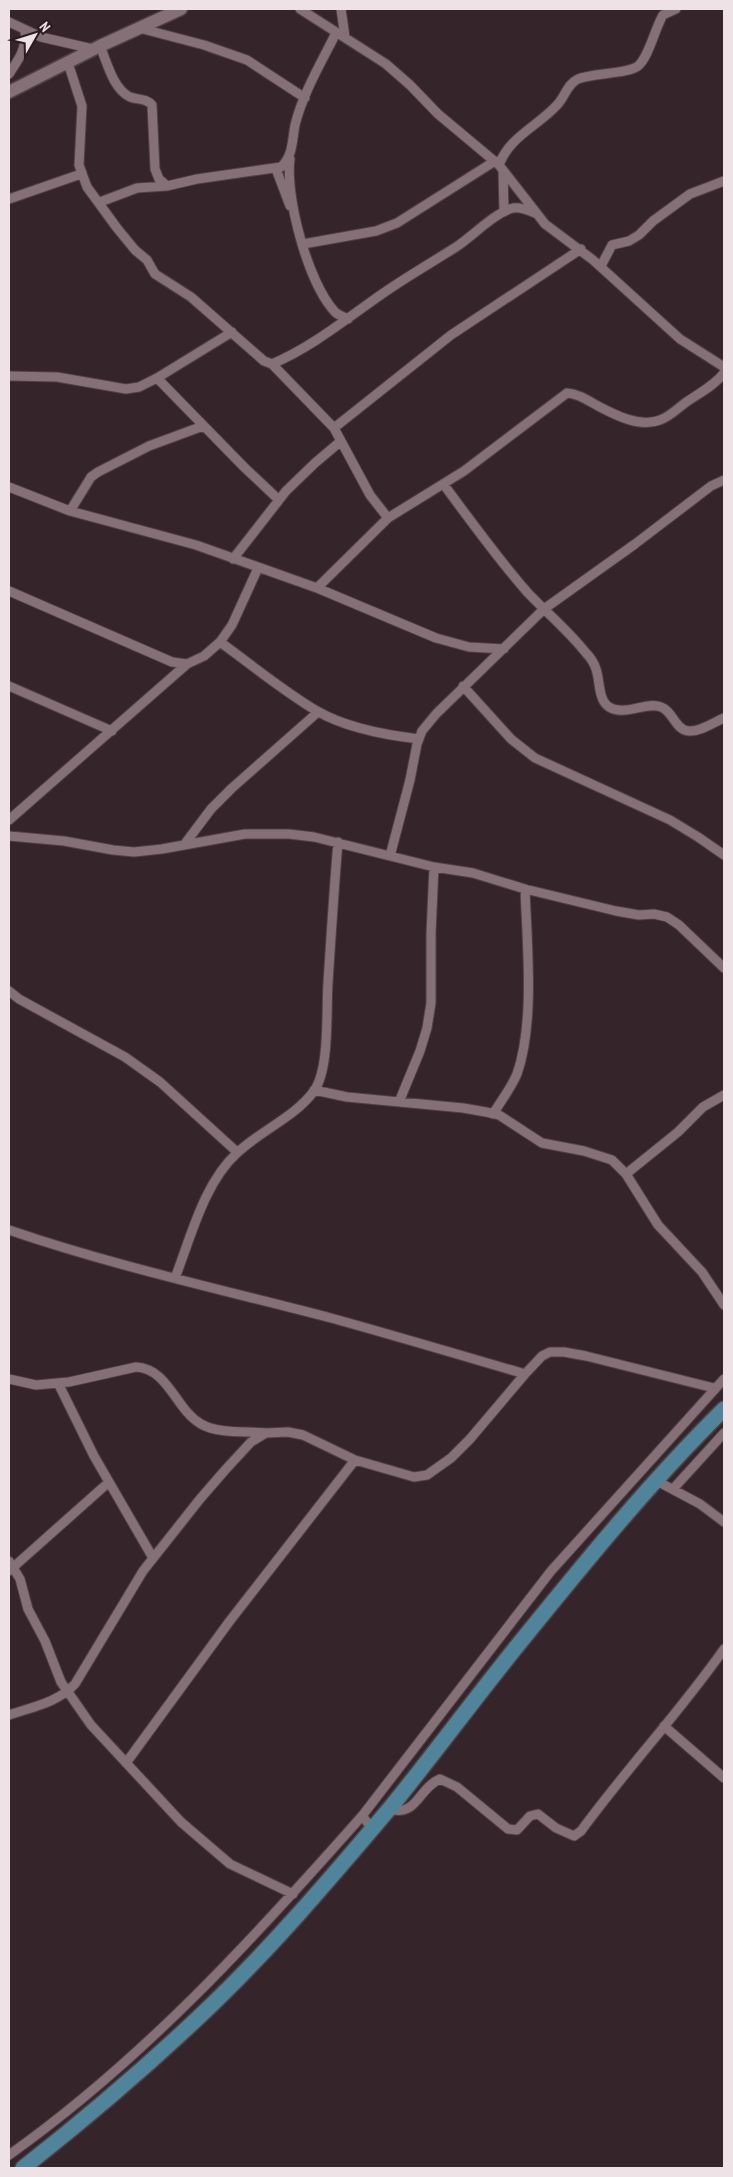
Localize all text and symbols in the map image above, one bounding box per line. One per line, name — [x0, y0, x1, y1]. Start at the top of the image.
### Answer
north arrow — [10, 10, 60, 60]
text: N — [36, 18, 54, 35]

